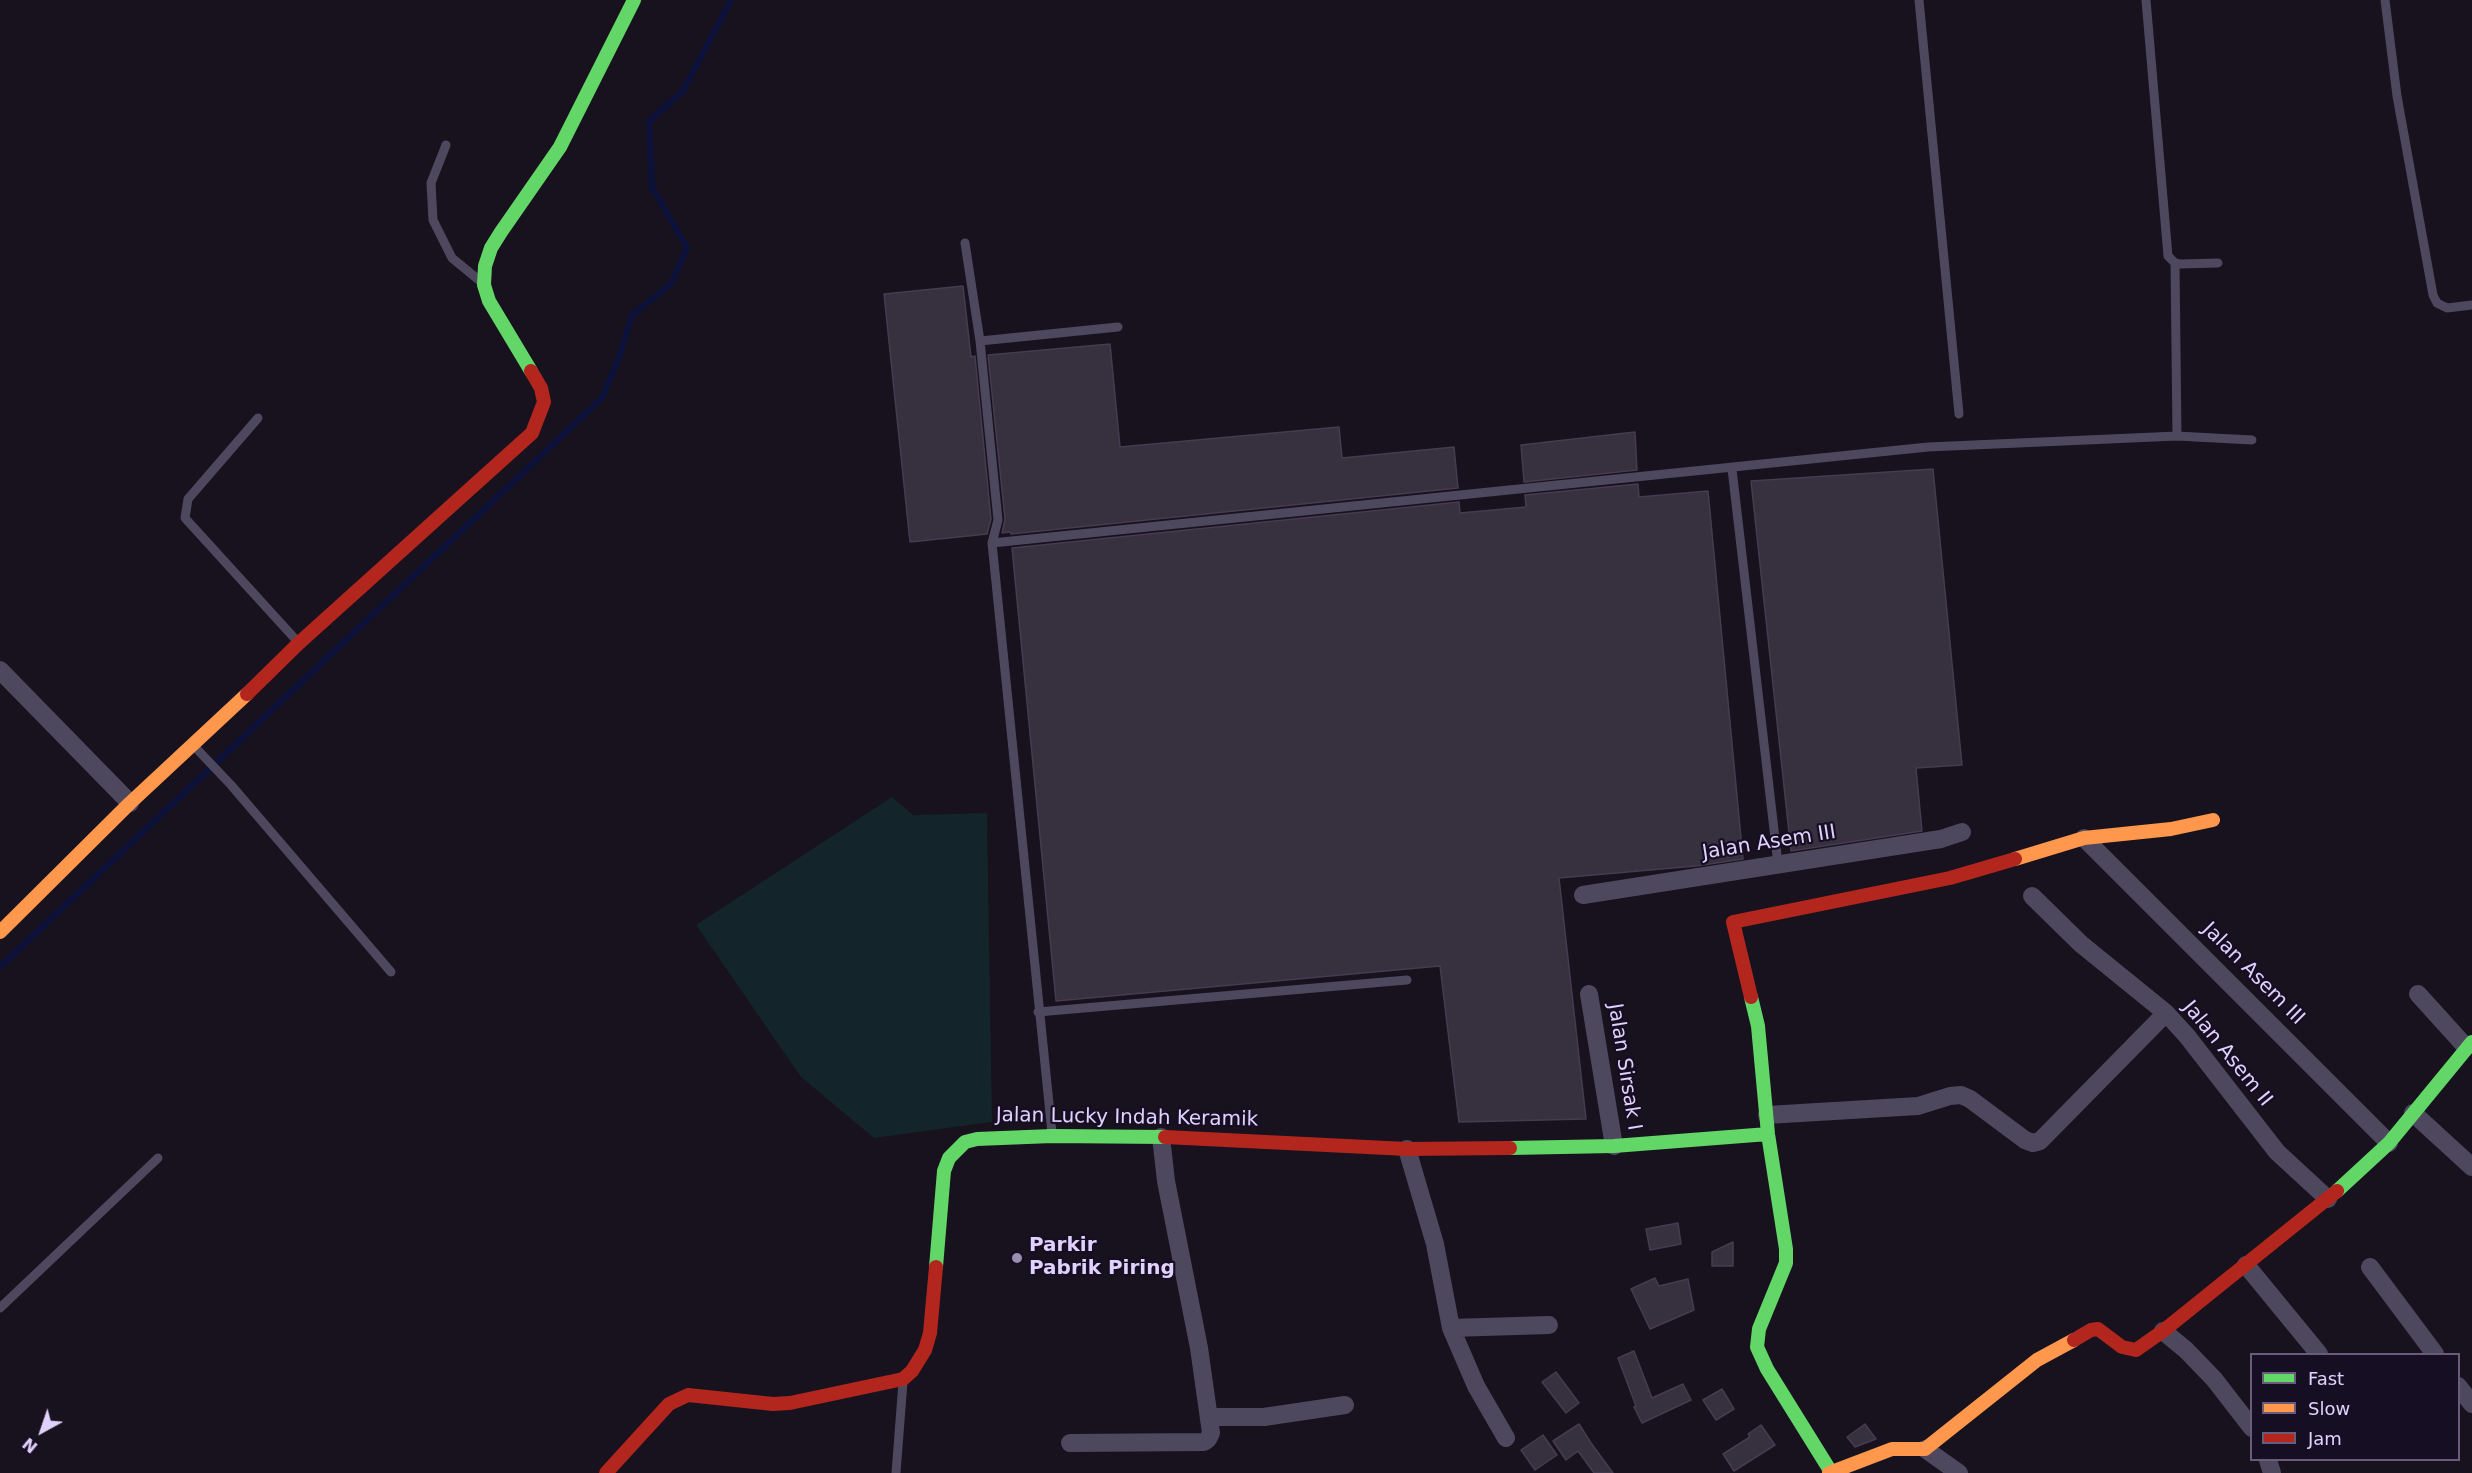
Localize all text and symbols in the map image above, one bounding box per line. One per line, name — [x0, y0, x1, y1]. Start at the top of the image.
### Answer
street label: Jalan Asem III — [1700, 821, 1838, 865]
street label: Jalan Asem III — [2197, 918, 2309, 1030]
street label: Jalan Asem II — [2177, 996, 2277, 1112]
street label: Jalan Sirsak I — [1602, 1002, 1646, 1132]
street label: Jalan Lucky Indah Keramik — [996, 1104, 1258, 1132]
place label: Parkir Pabrik Piring — [1029, 1234, 1175, 1281]
marker: Parkir Pabrik Piring — [1010, 1251, 1024, 1265]
legend — [2250, 1353, 2460, 1461]
text: Fast — [2308, 1368, 2344, 1389]
text: Slow — [2308, 1398, 2350, 1419]
north arrow — [12, 1401, 72, 1461]
text: Jam — [2308, 1428, 2342, 1449]
text: N — [19, 1434, 41, 1457]

